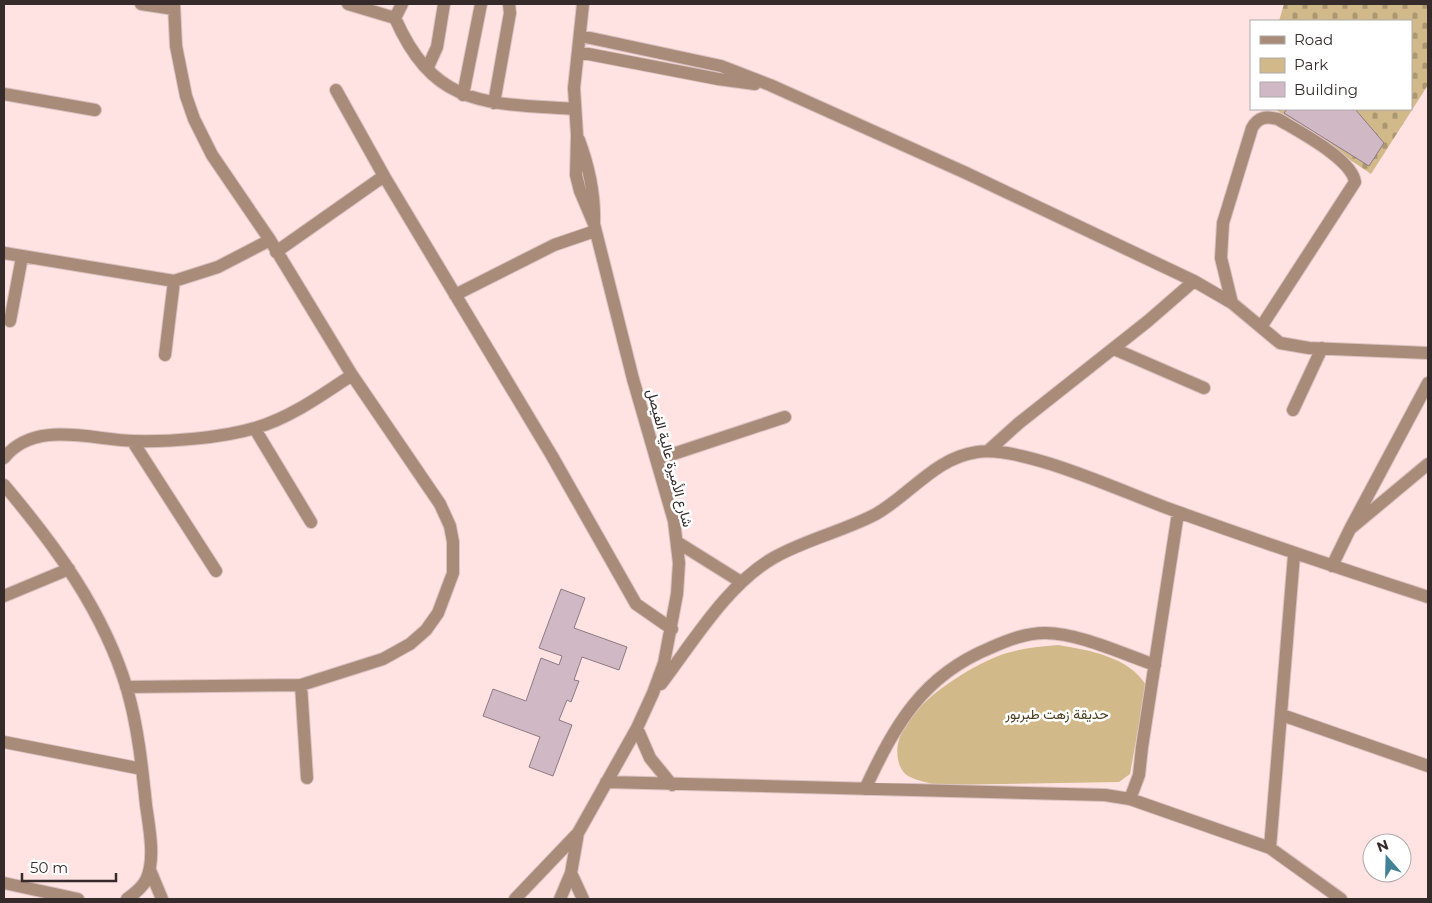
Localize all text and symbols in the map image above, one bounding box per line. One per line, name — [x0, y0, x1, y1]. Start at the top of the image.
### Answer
legend — [1250, 20, 1412, 110]
text: Road — [1294, 30, 1333, 49]
text: Park — [1294, 55, 1328, 74]
text: Building — [1294, 80, 1358, 99]
street label: شارع الأميرة عالية الفيصل — [641, 387, 697, 530]
park label: حديقة زهت طبربور — [1004, 705, 1109, 723]
north arrow — [1362, 833, 1412, 883]
text: N — [1374, 835, 1391, 856]
scale bar — [22, 850, 116, 882]
text: 50 m — [30, 858, 68, 877]

